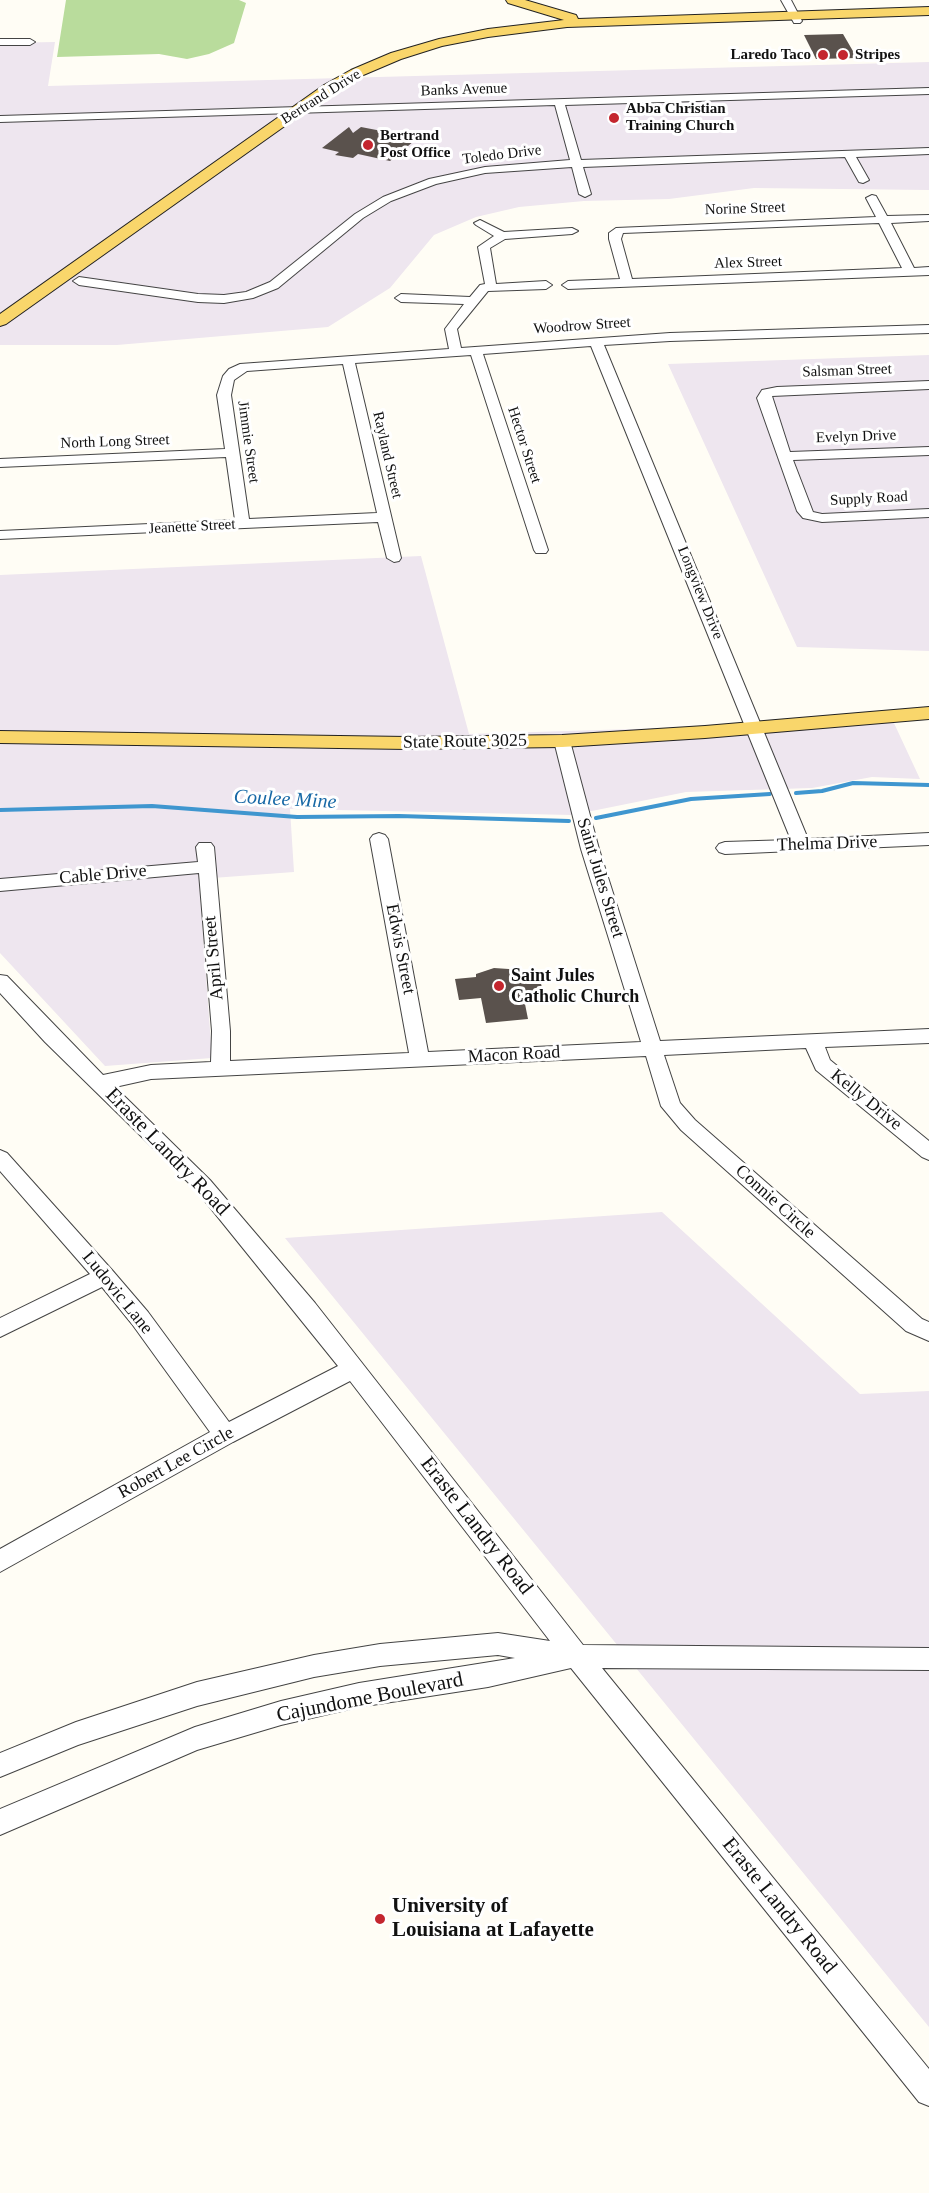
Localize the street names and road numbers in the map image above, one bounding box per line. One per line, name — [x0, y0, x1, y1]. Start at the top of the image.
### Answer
street label: Bertrand Drive — [278, 65, 364, 129]
street label: Banks Avenue — [420, 79, 508, 101]
street label: Toledo Drive — [462, 141, 542, 169]
street label: Norine Street — [705, 199, 785, 219]
street label: Alex Street — [714, 253, 782, 273]
street label: Woodrow Street — [533, 314, 631, 338]
street label: Salsman Street — [802, 360, 892, 382]
street label: Jimmie Street — [233, 400, 263, 484]
street label: Hector Street — [503, 404, 545, 486]
street label: Rayland Street — [368, 410, 406, 500]
street label: Evelyn Drive — [816, 427, 896, 447]
street label: North Long Street — [60, 431, 170, 453]
street label: Supply Road — [830, 488, 908, 510]
street label: Jeanette Street — [148, 516, 236, 538]
street label: Longview Drive — [673, 544, 727, 642]
street label: State Route 3025 — [403, 730, 527, 754]
street label: Saint Jules Street — [572, 816, 628, 940]
street label: Thelma Drive — [776, 831, 878, 857]
street label: Cable Drive — [58, 860, 148, 890]
street label: Edwis Street — [381, 902, 419, 996]
street label: April Street — [200, 915, 228, 1001]
street label: Macon Road — [467, 1042, 561, 1068]
street label: Kelly Drive — [826, 1065, 906, 1135]
street label: Eraste Landry Road — [100, 1083, 234, 1221]
street label: Connie Circle — [730, 1160, 820, 1244]
street label: Ludovic Lane — [77, 1247, 157, 1339]
street label: Robert Lee Circle — [114, 1422, 238, 1504]
street label: Eraste Landry Road — [414, 1452, 538, 1600]
street label: Cajundome Boulevard — [275, 1668, 465, 1728]
street label: Eraste Landry Road — [716, 1833, 842, 1979]

